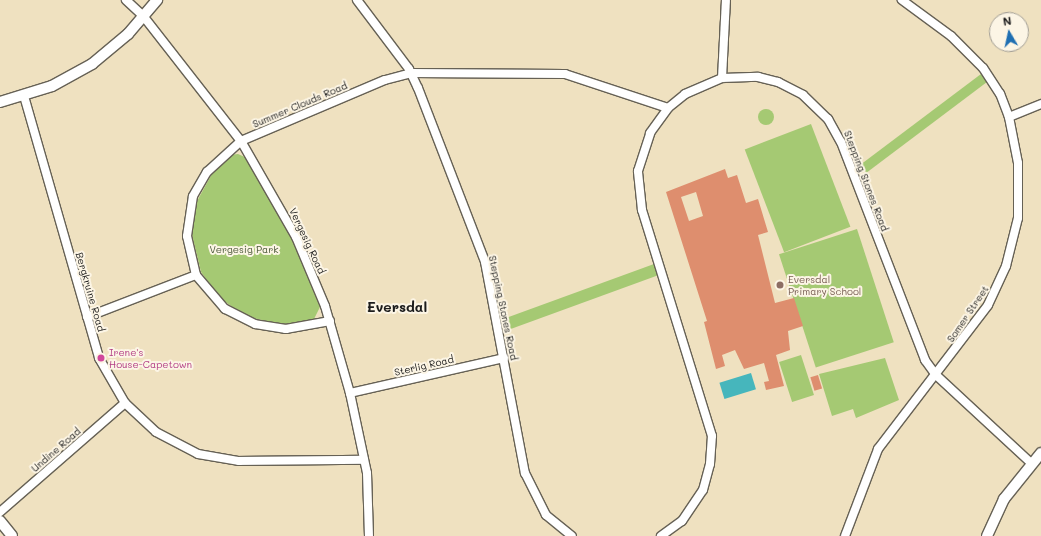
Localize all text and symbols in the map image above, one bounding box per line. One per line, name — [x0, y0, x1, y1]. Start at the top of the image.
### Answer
north arrow — [989, 12, 1029, 52]
text: N — [1002, 13, 1012, 29]
street label: Summer Clouds Road — [251, 80, 349, 130]
street label: Stepping Stones Road — [841, 129, 891, 233]
street label: Vergesig Road — [286, 206, 328, 276]
park label: Vergesig Park — [209, 244, 279, 256]
street label: Bergkruine Road — [73, 251, 107, 333]
street label: Stepping Stones Road — [486, 255, 520, 361]
place label: Eversdal Primary School — [788, 273, 861, 296]
marker: Eversdal Primary School — [775, 280, 785, 290]
street label: Somer Street — [945, 283, 991, 345]
district label: Eversdal — [367, 299, 427, 315]
place label: Irene's House-Capetown — [109, 346, 192, 370]
marker: Irene's House-Capetown — [96, 353, 106, 363]
street label: Sterlig Road — [393, 353, 455, 379]
street label: Undine Road — [29, 425, 83, 475]

